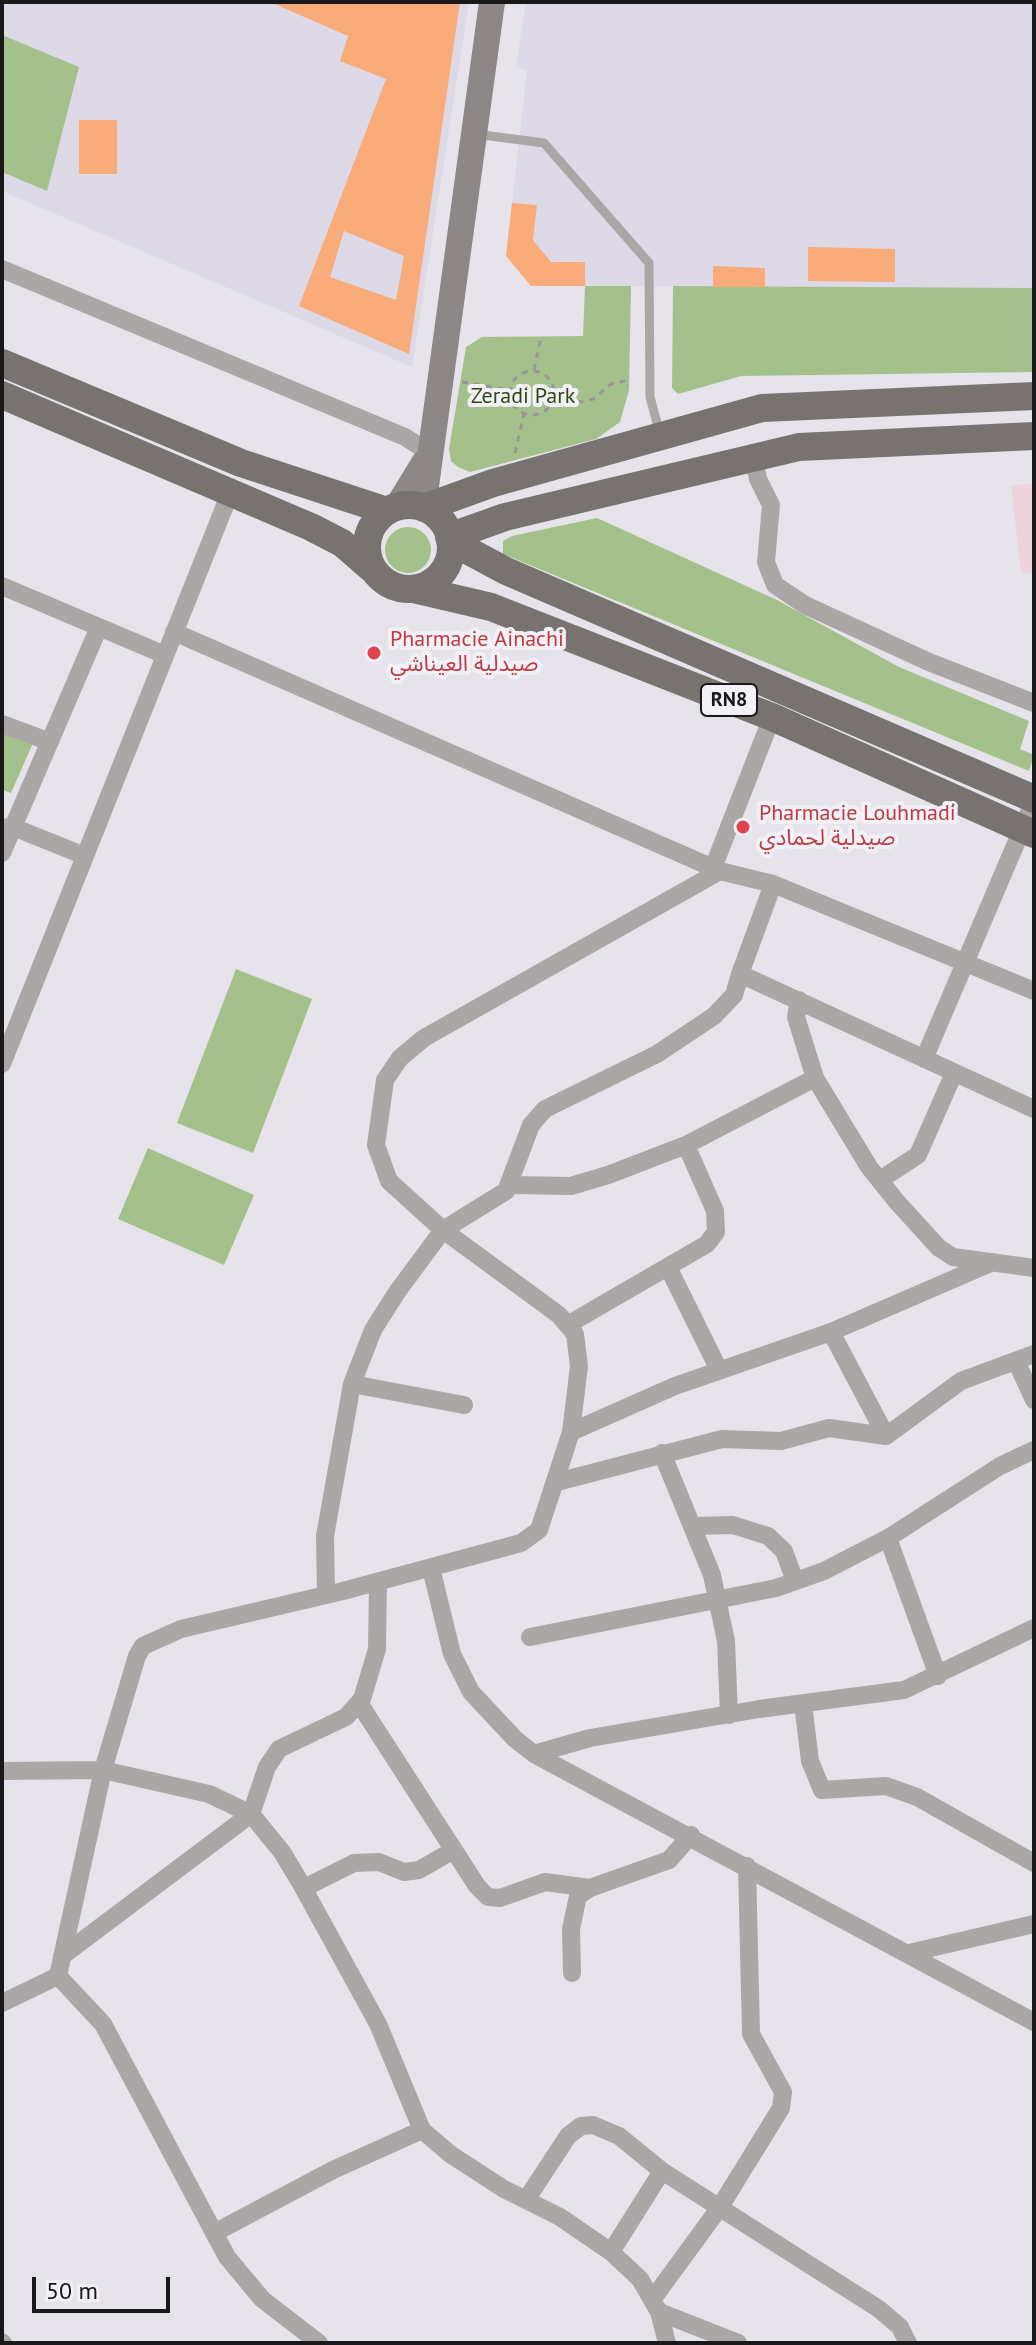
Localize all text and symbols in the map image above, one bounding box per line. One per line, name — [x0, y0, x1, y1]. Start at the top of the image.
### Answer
park label: Zeradi Park — [471, 384, 575, 410]
place label: Pharmacie Ainachi صيدلية العيناشي — [390, 627, 564, 678]
marker: Pharmacie Ainachi صيدلية العيناشي — [365, 644, 383, 662]
road number: RN8 — [701, 684, 757, 716]
place label: Pharmacie Louhmadi صيدلية لحمادي — [759, 801, 956, 852]
marker: Pharmacie Louhmadi صيدلية لحمادي — [734, 818, 752, 836]
scale bar — [36, 2261, 174, 2311]
text: 50 m — [46, 2275, 98, 2306]

